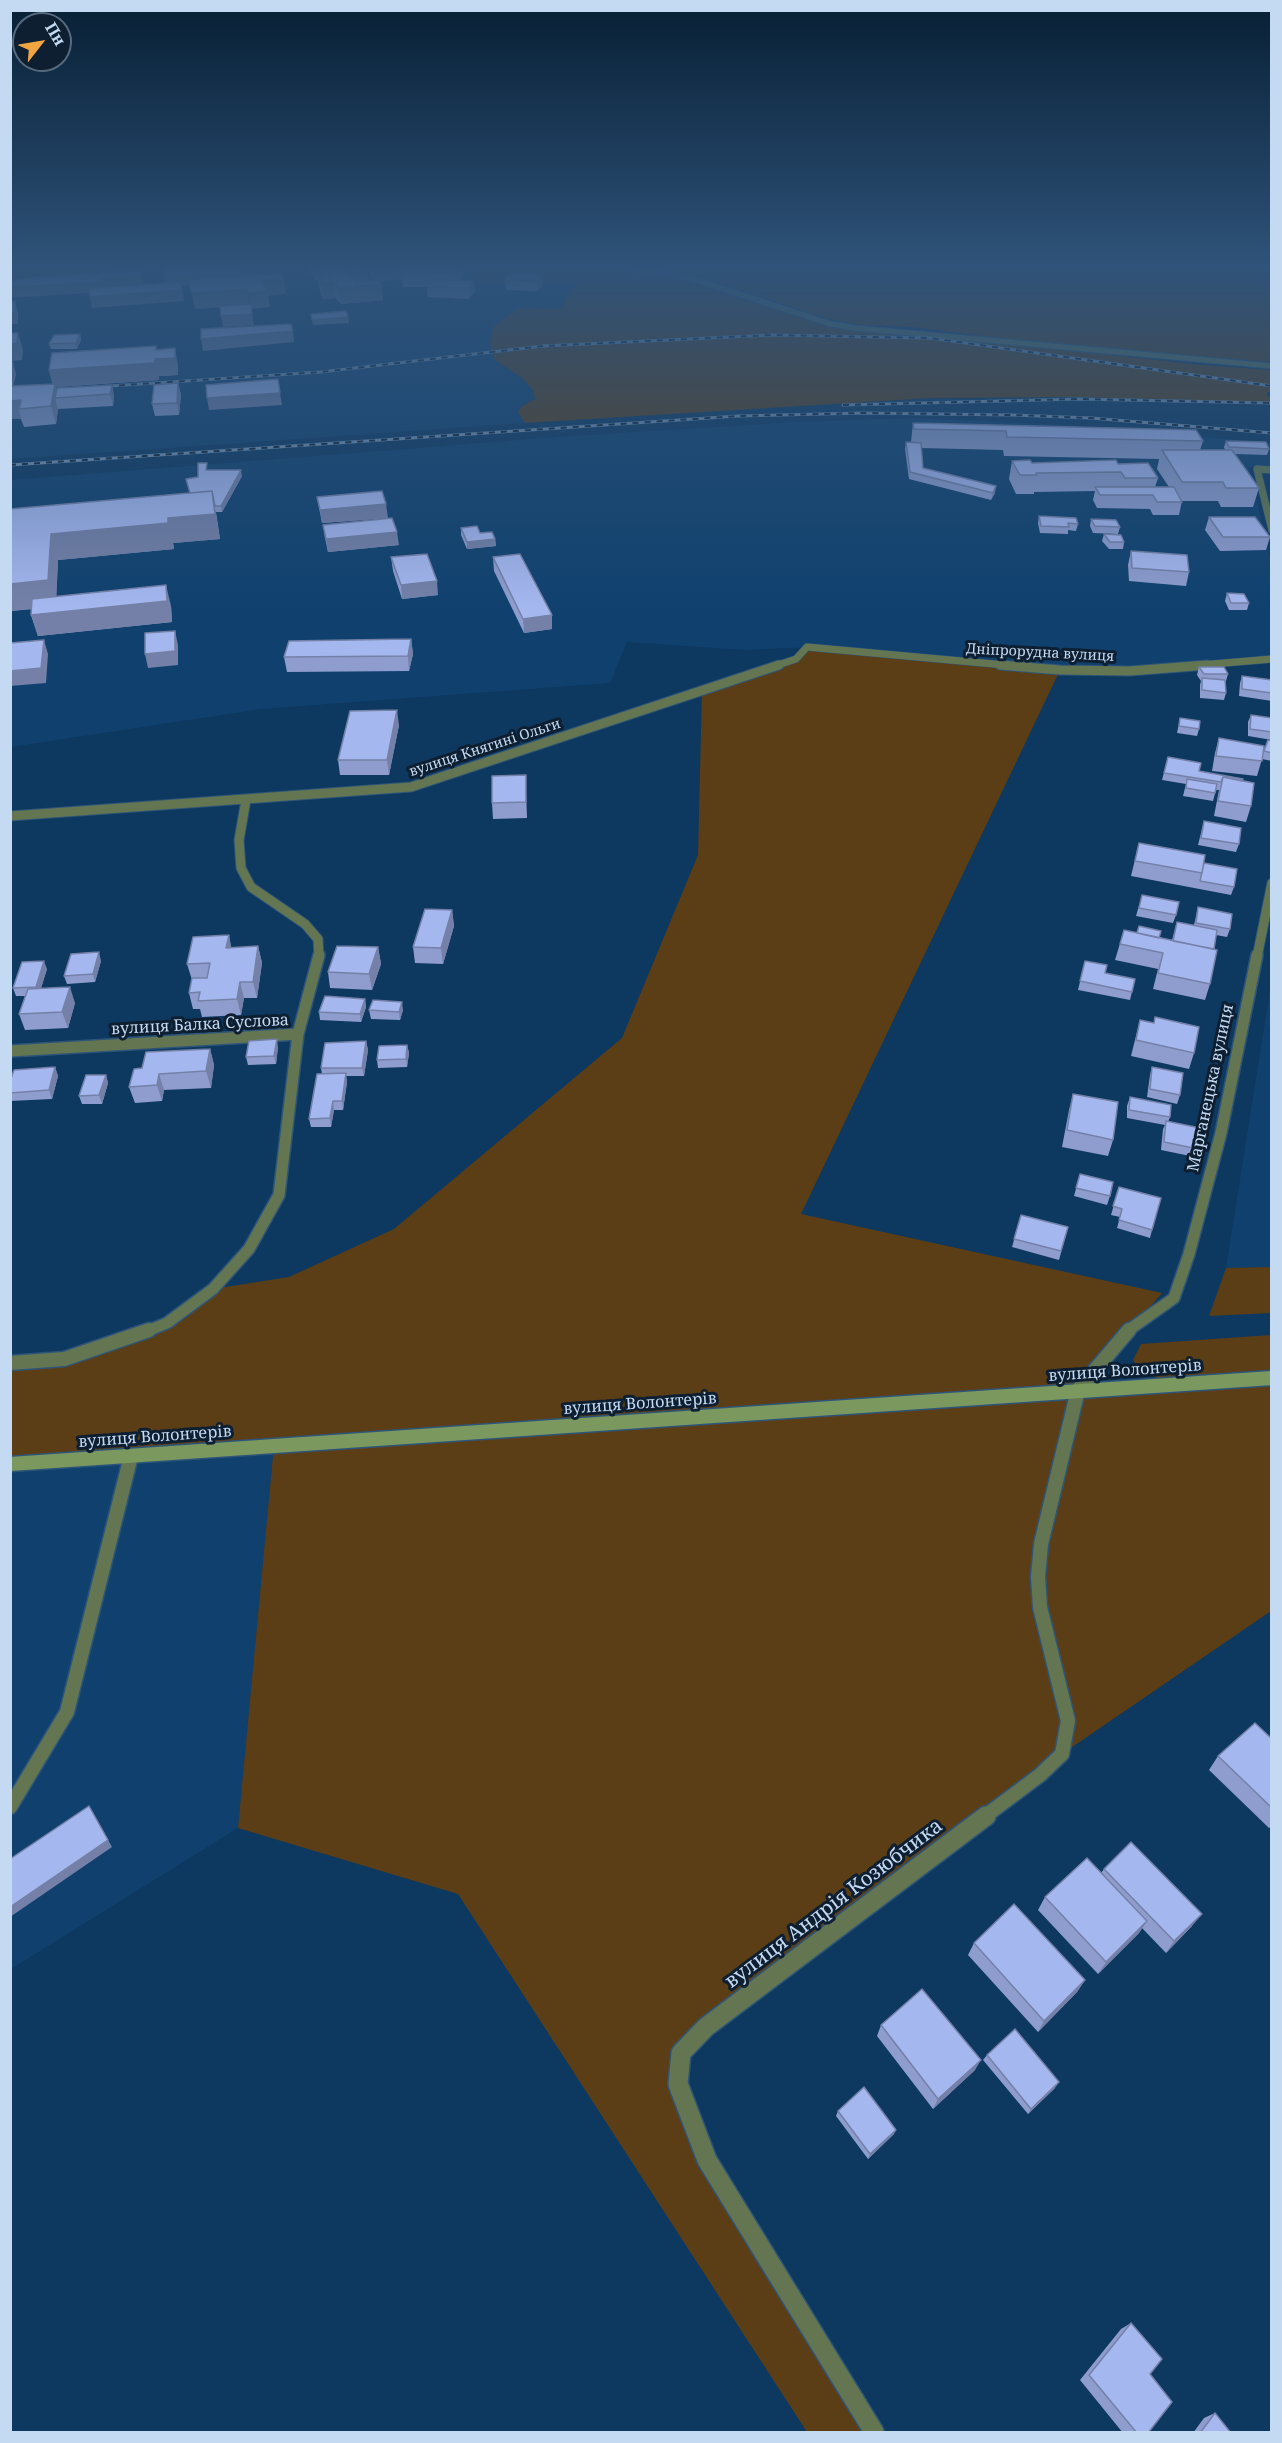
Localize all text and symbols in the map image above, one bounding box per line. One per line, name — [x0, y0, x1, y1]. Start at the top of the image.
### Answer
north arrow — [12, 12, 72, 72]
text: Пн — [40, 18, 71, 50]
street label: Дніпрорудна вулиця — [966, 641, 1114, 665]
street label: вулиця Княгині Ольги — [407, 716, 563, 780]
street label: Марганецька вулиця — [1184, 1003, 1238, 1173]
street label: вулиця Балка Суслова — [111, 1011, 289, 1039]
street label: вулиця Волонтерів — [1048, 1356, 1202, 1386]
street label: вулиця Волонтерів — [563, 1389, 717, 1419]
street label: вулиця Волонтерів — [78, 1422, 232, 1452]
street label: вулиця Андрія Козюбчика — [720, 1814, 948, 1994]

